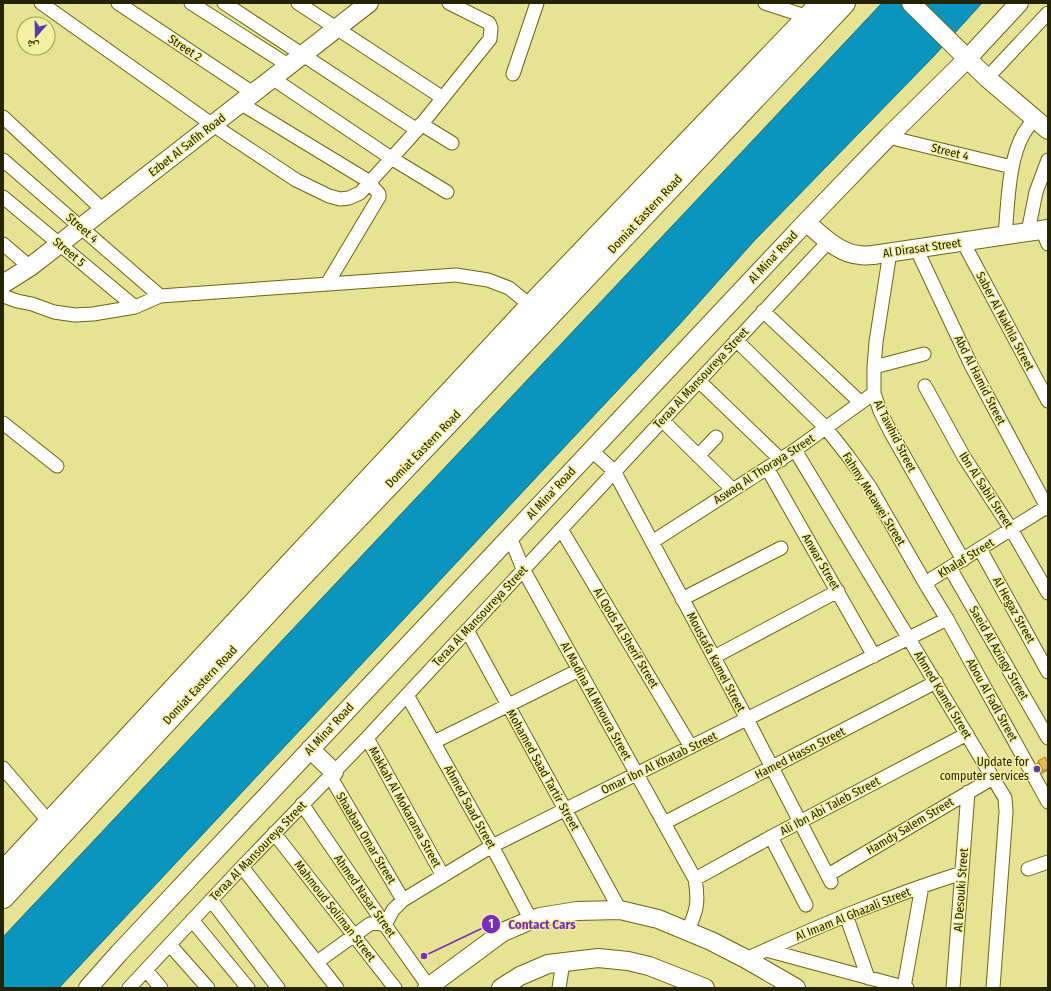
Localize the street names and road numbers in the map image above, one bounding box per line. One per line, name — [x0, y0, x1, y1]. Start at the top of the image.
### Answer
street label: Street 2 — [165, 32, 205, 64]
street label: Ezbet Al Safih Road — [146, 111, 228, 179]
street label: Street 4 — [930, 141, 970, 163]
street label: Domiat Eastern Road — [605, 172, 685, 256]
street label: Street 4 — [63, 210, 101, 246]
street label: Al Mina' Road — [745, 228, 801, 286]
street label: Street 5 — [50, 234, 88, 270]
street label: Al Dirasat Street — [882, 236, 962, 260]
street label: Saber Al Nakhla Street — [973, 269, 1037, 373]
street label: Teraa Al Mansoureya Street — [651, 325, 752, 431]
street label: Abd Al Hamid Street — [951, 333, 1009, 427]
street label: Al Tawhid Street — [871, 398, 919, 474]
street label: Domiat Eastern Road — [382, 407, 464, 491]
street label: Aswaq Al Thoraya Street — [711, 431, 817, 507]
street label: Ibn Al Sabil Street — [956, 449, 1016, 531]
street label: Fahmy Metawei Street — [840, 450, 908, 548]
street label: Al Mina' Road — [523, 464, 579, 522]
street label: Anwar Street — [799, 531, 843, 593]
street label: Khalaf Street — [935, 535, 997, 581]
street label: Teraa Al Mansoureya Street — [430, 563, 531, 669]
street label: Al Hegaz Street — [990, 574, 1038, 646]
street label: Al Qods Al Sherif Street — [591, 585, 661, 691]
street label: Saeid Al Azingy Street — [966, 604, 1032, 702]
street label: Moustafa Kamel Street — [684, 610, 748, 714]
street label: Al Madina Al Mnoura Street — [558, 639, 634, 763]
street label: Domiat Eastern Road — [160, 643, 240, 727]
street label: Ahmed Kamel Street — [911, 649, 975, 741]
street label: Abou Al Fadl Street — [963, 656, 1021, 744]
street label: Al Mina' Road — [301, 700, 357, 758]
street label: Mohamed Saad Tartir Street — [504, 707, 582, 833]
street label: Hamed Hassn Street — [753, 724, 848, 782]
street label: Omar Ibn Al Khatab Street — [599, 729, 719, 797]
street label: Makkah Al Mokarama Street — [366, 744, 444, 870]
street label: Ahmed Saad Street — [441, 763, 499, 851]
street label: Ali Ibn Abi Taleb Street — [778, 774, 882, 838]
street label: Shaaban Omar Street — [333, 790, 399, 886]
street label: Hamdy Salem Street — [864, 794, 956, 858]
street label: Teraa Al Mansoureya Street — [207, 798, 309, 904]
street label: Al Desouki Street — [951, 848, 971, 932]
street label: Ahmed Nasar Street — [331, 852, 399, 940]
street label: Mahmoud Soliman Street — [291, 858, 379, 964]
street label: Al Imam Al Ghazali Street — [793, 884, 913, 944]

